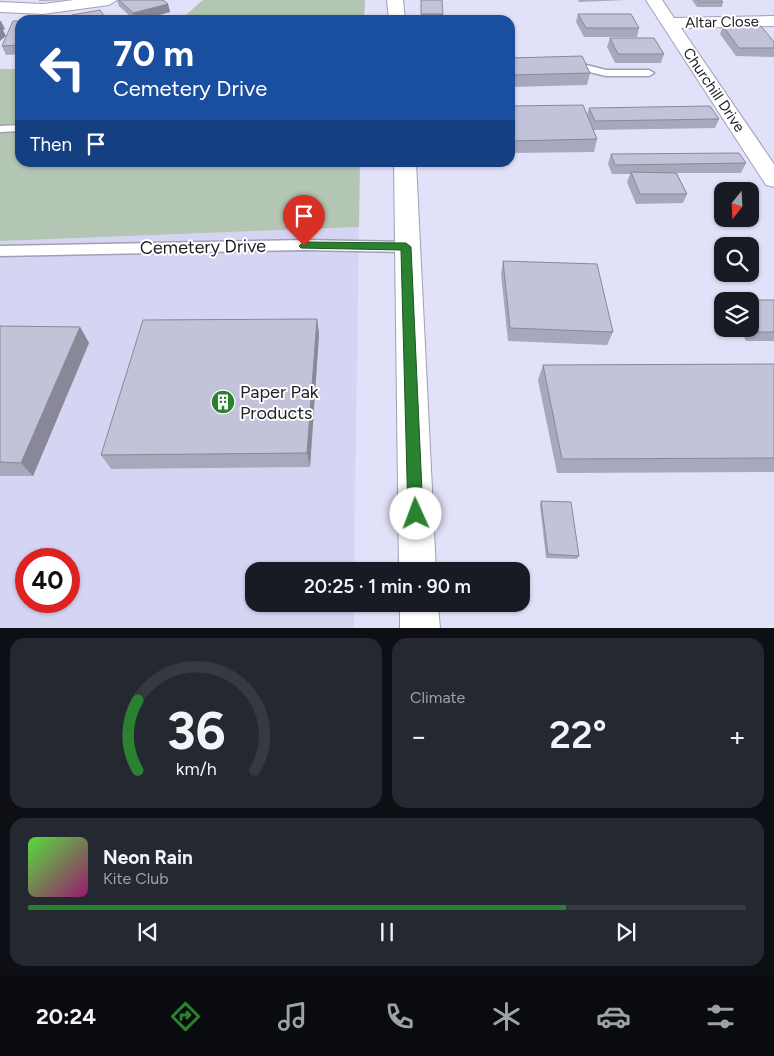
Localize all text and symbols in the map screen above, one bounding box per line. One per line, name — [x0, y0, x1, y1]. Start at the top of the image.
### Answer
street label: Altar Close — [685, 12, 759, 32]
text: 70 m — [113, 33, 194, 75]
icon: left — [30, 35, 95, 100]
street label: Churchill Drive — [679, 45, 749, 135]
text: Cemetery Drive — [113, 75, 267, 102]
icon: arrive — [82, 130, 110, 158]
text: Then — [30, 133, 72, 156]
north arrow — [714, 182, 759, 228]
map controls — [714, 182, 759, 337]
pin — [283, 195, 325, 246]
icon: arrive — [290, 202, 318, 230]
street label: Cemetery Drive — [140, 235, 266, 259]
button: search — [714, 237, 759, 282]
button: layers — [714, 292, 759, 337]
place label: Paper Pak Products — [240, 381, 319, 424]
building icon: Paper Pak Products — [210, 389, 236, 415]
position arrow — [389, 487, 441, 539]
speed limit sign: 40 — [15, 548, 80, 613]
text: 20:25 · 1 min · 90 m — [304, 575, 471, 598]
text: Climate — [410, 688, 465, 707]
text: 36 — [166, 700, 226, 762]
text: 22° — [549, 712, 607, 758]
text: − — [410, 719, 427, 753]
text: + — [729, 719, 746, 753]
text: km/h — [176, 758, 216, 779]
text: Neon Rain — [103, 846, 193, 869]
text: Kite Club — [103, 869, 169, 888]
icon: previous — [134, 918, 162, 946]
icon: pause — [373, 918, 401, 946]
icon: next — [612, 918, 640, 946]
icon: directions — [168, 999, 203, 1034]
icon: music — [275, 999, 310, 1034]
icon: phone — [382, 999, 417, 1034]
icon: climate — [489, 999, 524, 1034]
icon: car — [596, 999, 631, 1034]
icon: filters — [703, 999, 738, 1034]
text: 20:24 — [36, 1003, 96, 1030]

